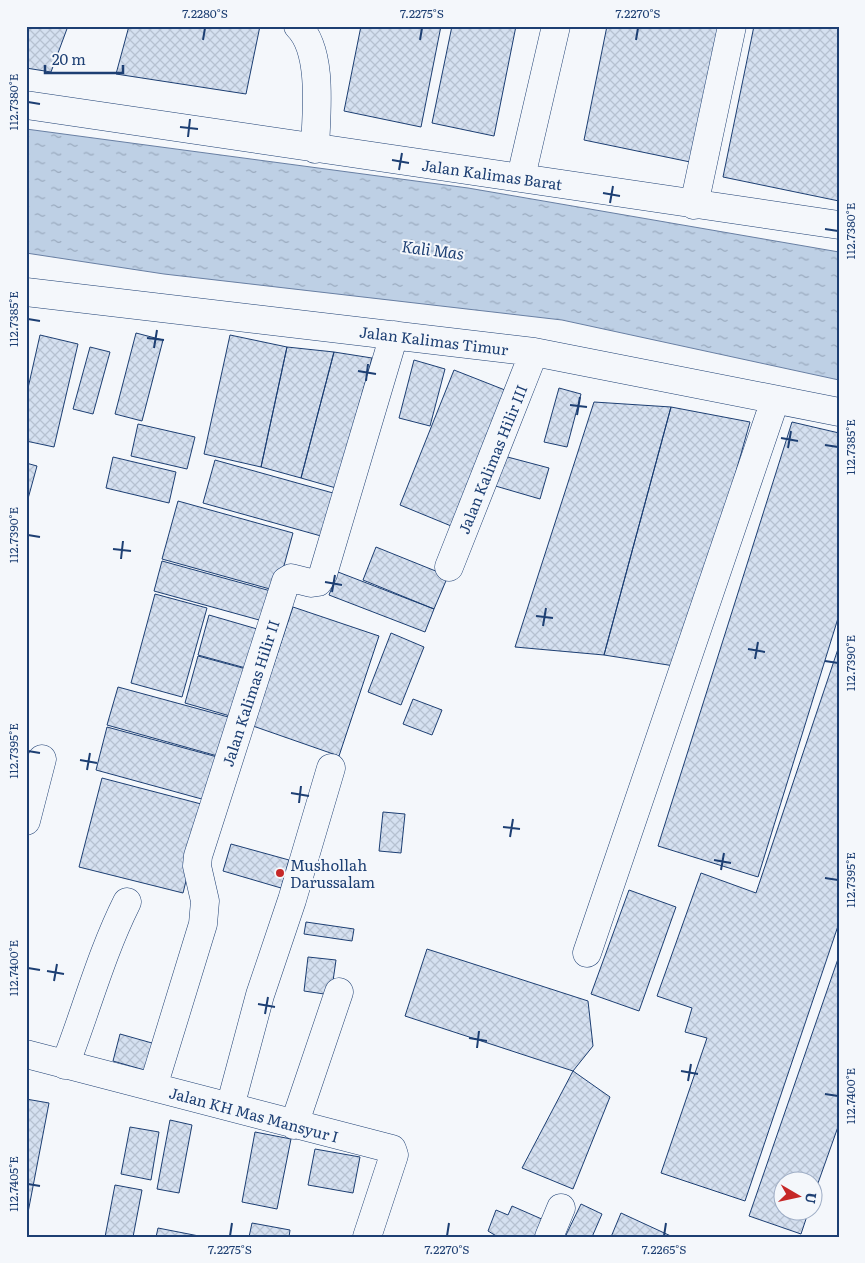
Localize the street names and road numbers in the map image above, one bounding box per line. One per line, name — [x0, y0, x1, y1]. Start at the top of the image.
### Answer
street label: Jalan Kalimas Barat — [420, 153, 564, 195]
street label: Jalan Kalimas Timur — [358, 319, 510, 361]
street label: Jalan Kalimas Hilir III — [452, 381, 532, 537]
street label: Jalan Kalimas Hilir II — [215, 617, 285, 769]
street label: Jalan KH Mas Mansyur I — [167, 1080, 341, 1148]

